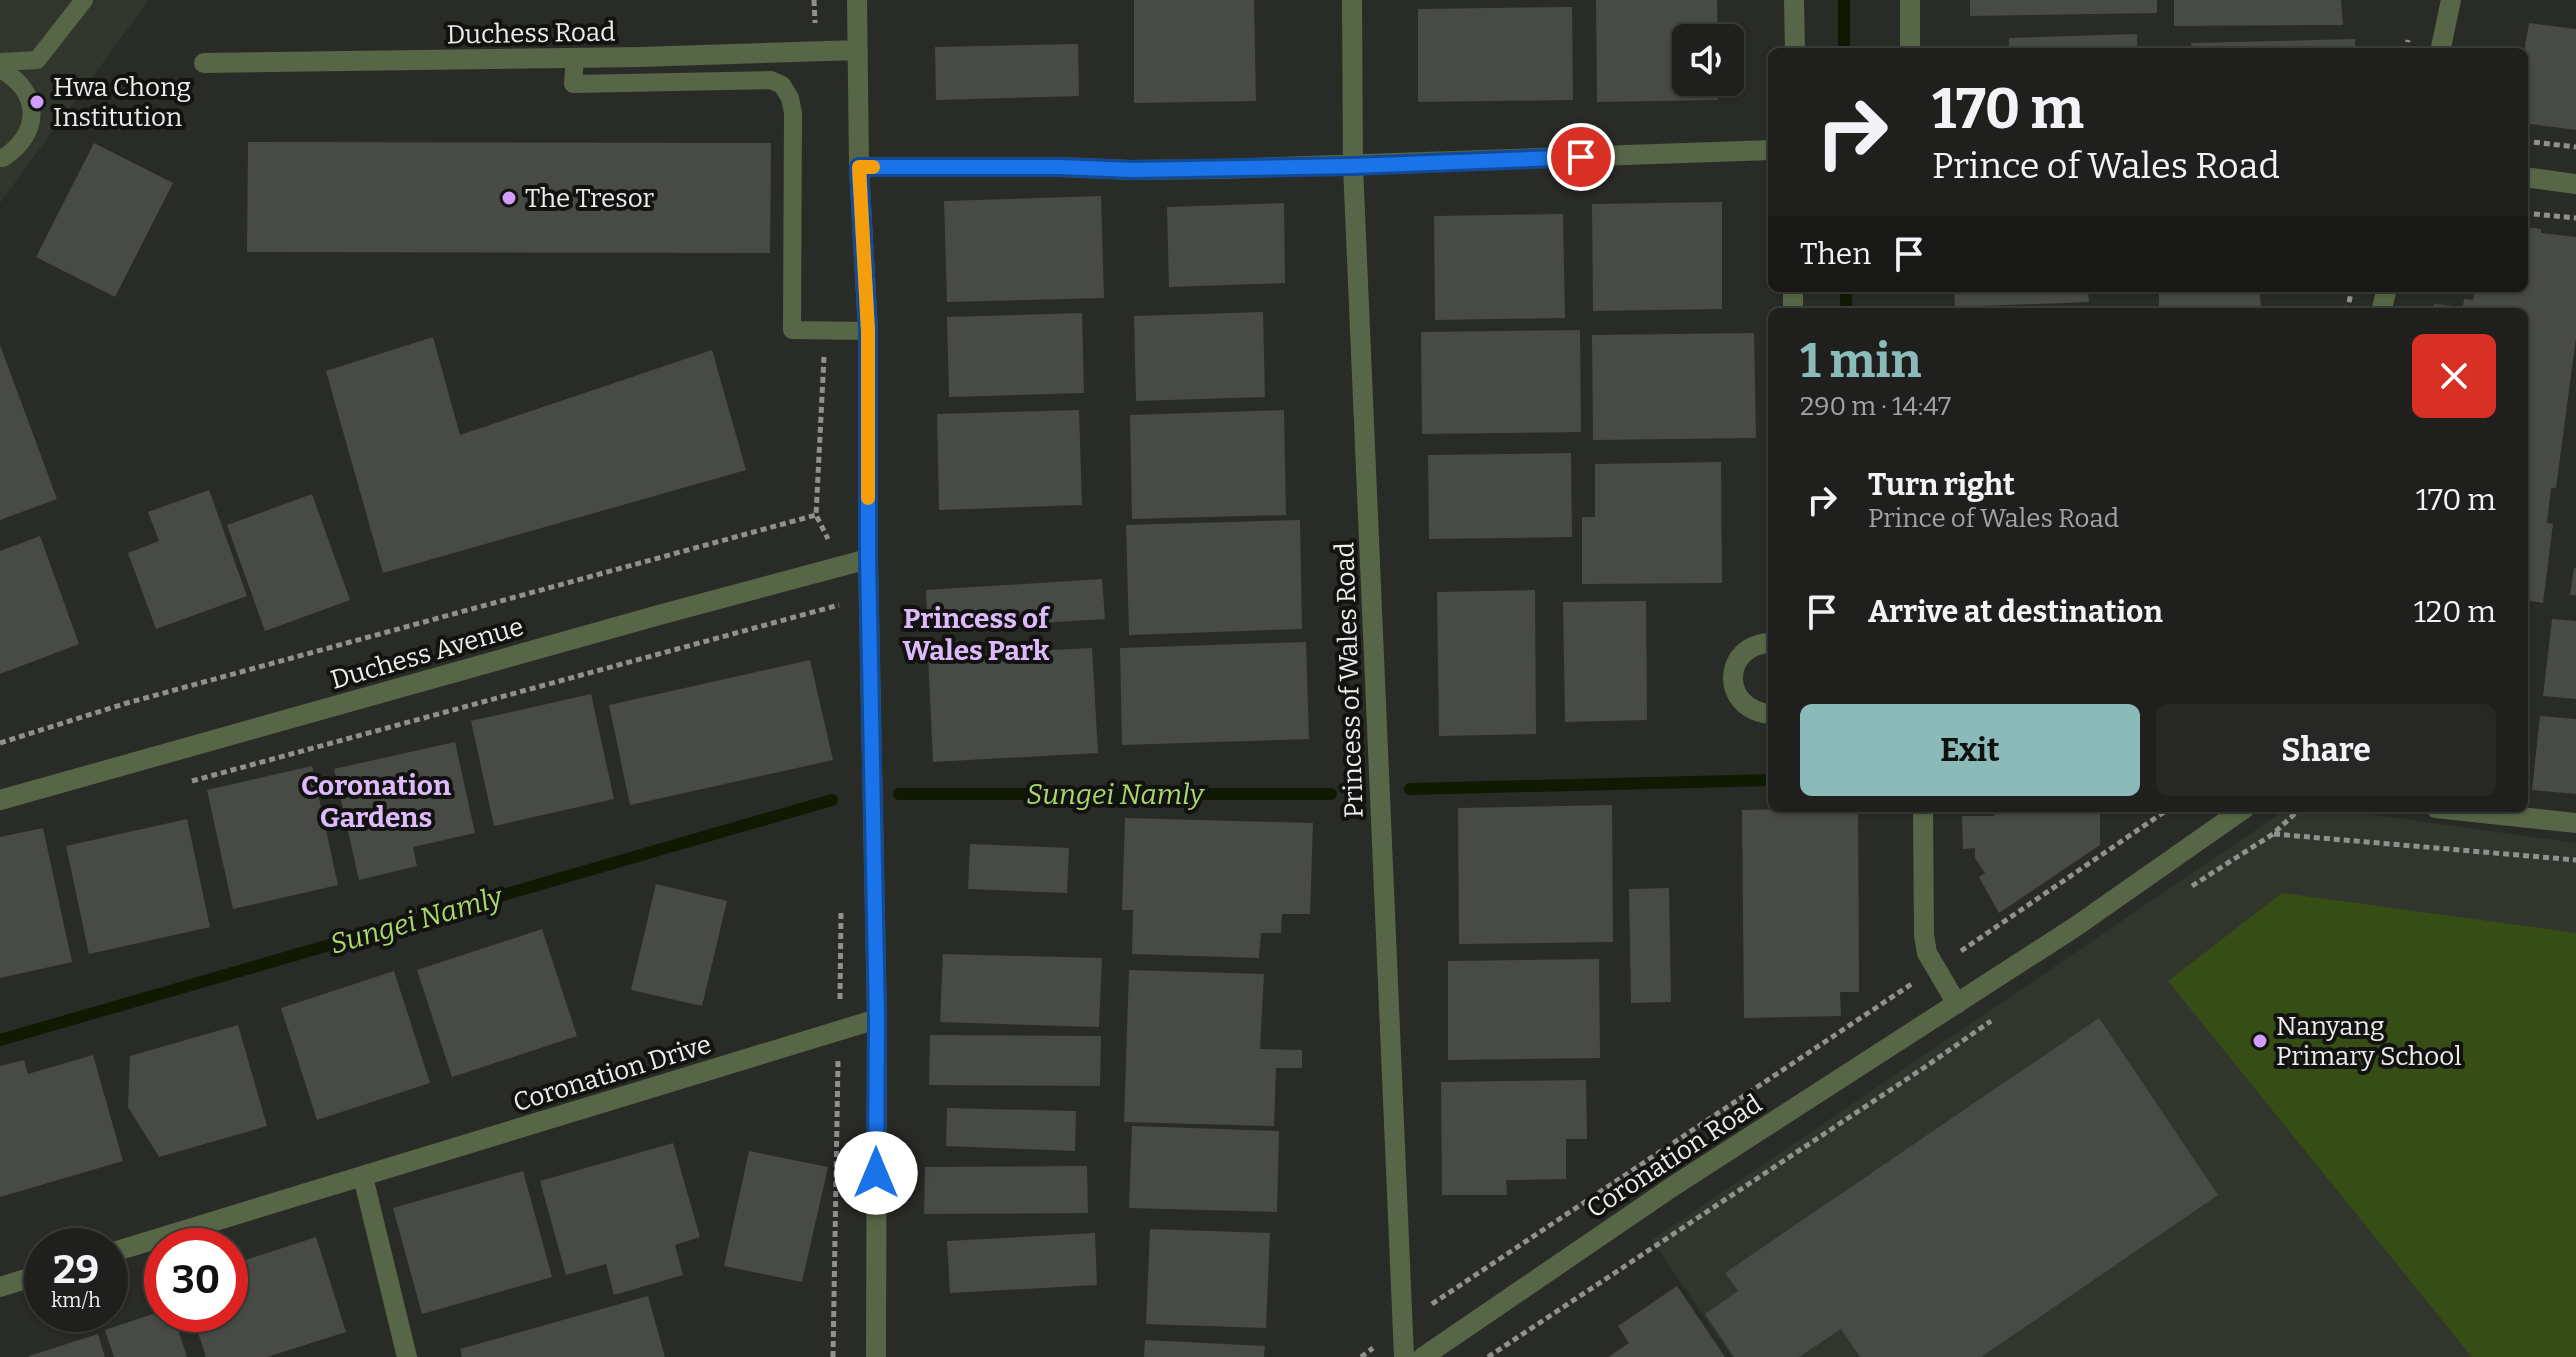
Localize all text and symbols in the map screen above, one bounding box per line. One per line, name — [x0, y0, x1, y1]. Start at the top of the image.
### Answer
street label: Duchess Road — [446, 17, 616, 50]
map controls — [1672, 24, 1744, 96]
button: sound — [1672, 24, 1744, 96]
place label: Hwa Chong Institution — [53, 72, 191, 133]
text: 170 m — [1932, 76, 2084, 143]
icon: right — [1800, 80, 1904, 184]
marker: Hwa Chong Institution — [28, 93, 46, 111]
pin — [1547, 123, 1615, 191]
icon: arrive — [1559, 135, 1603, 179]
text: Prince of Wales Road — [1932, 144, 2280, 188]
place label: The Tresor — [525, 183, 655, 214]
marker: The Tresor — [500, 189, 518, 207]
icon: arrive — [1887, 232, 1931, 276]
text: Then — [1800, 236, 1871, 272]
text: 1 min — [1800, 332, 1921, 390]
button: close — [2412, 334, 2496, 418]
text: 290 m · 14:47 — [1800, 391, 1951, 422]
text: Turn right — [1868, 467, 2015, 503]
icon: right — [1800, 478, 1844, 522]
text: 170 m — [2416, 482, 2496, 518]
text: Prince of Wales Road — [1868, 503, 2119, 534]
street label: Princess of Wales Road — [1329, 541, 1370, 818]
icon: arrive — [1800, 590, 1844, 634]
text: Arrive at destination — [1868, 594, 2163, 630]
text: 120 m — [2414, 594, 2496, 630]
district label: Princess of Wales Park — [903, 602, 1051, 667]
street label: Duchess Avenue — [327, 611, 527, 696]
button: Exit — [1800, 704, 2140, 796]
button: Share — [2156, 704, 2496, 796]
district label: Coronation Gardens — [301, 769, 451, 834]
water label: Sungei Namly — [1026, 778, 1205, 811]
water label: Sungei Namly — [326, 880, 508, 961]
place label: Nanyang Primary School — [2276, 1011, 2462, 1072]
street label: Coronation Drive — [509, 1029, 715, 1118]
marker: Nanyang Primary School — [2251, 1032, 2269, 1050]
street label: Coronation Road — [1581, 1088, 1768, 1225]
position arrow — [834, 1131, 918, 1215]
speed limit sign: 30 — [144, 1228, 248, 1332]
text: 29 — [53, 1246, 99, 1294]
text: km/h — [51, 1288, 101, 1312]

